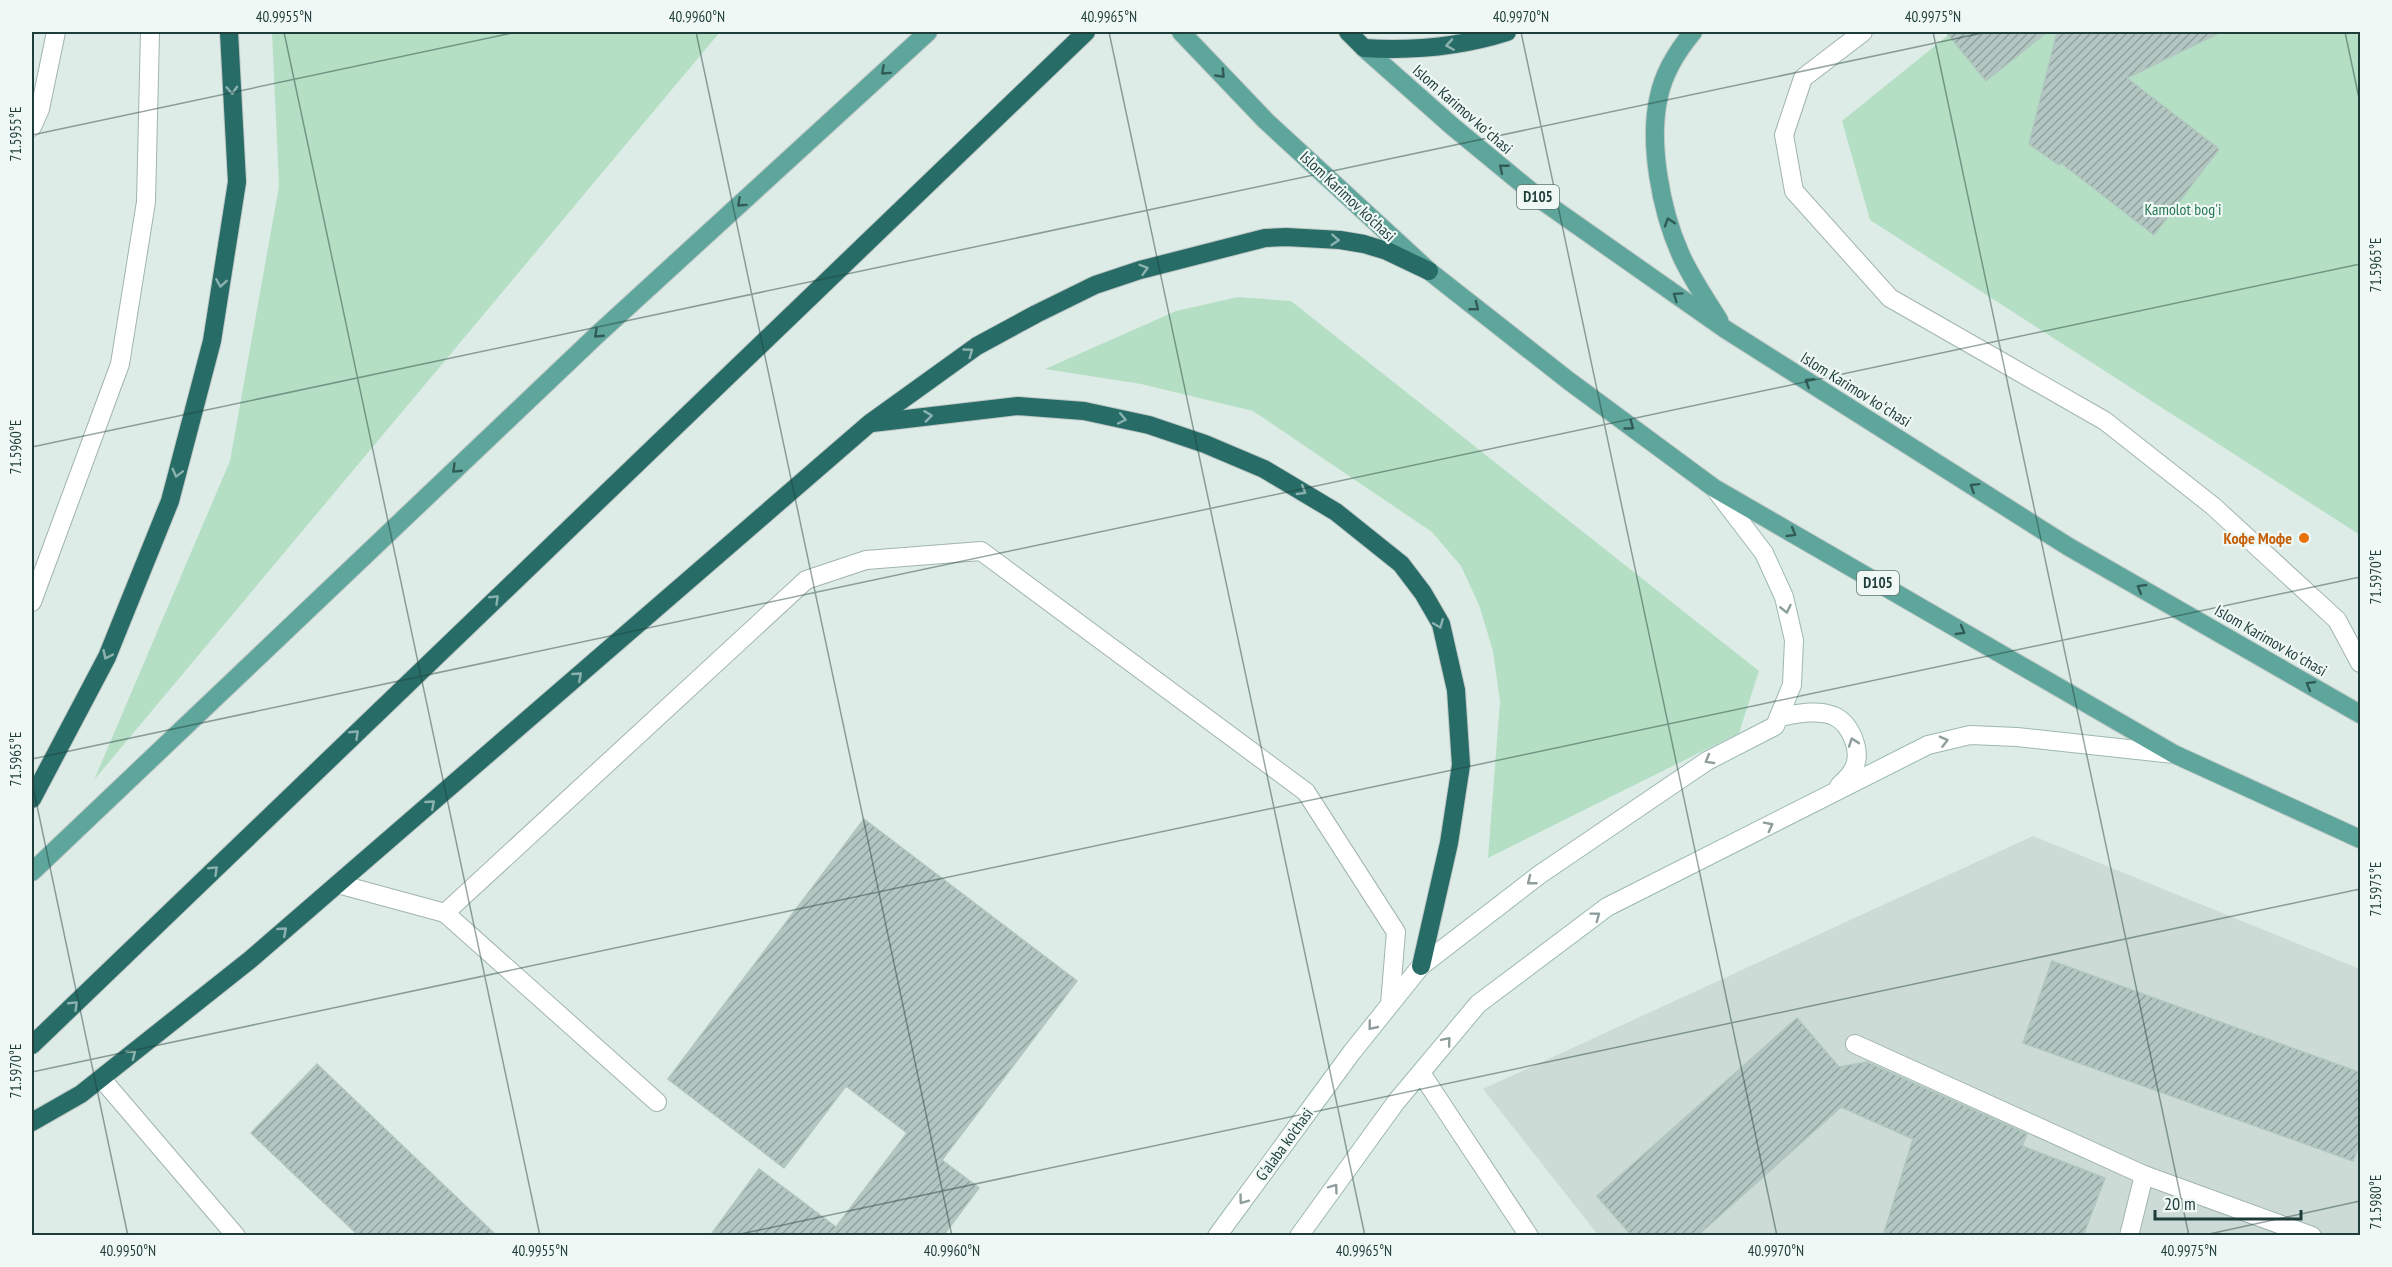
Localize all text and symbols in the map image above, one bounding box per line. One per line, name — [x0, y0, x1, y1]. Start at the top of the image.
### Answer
text: 40.9955°N — [256, 7, 312, 26]
text: 40.9960°N — [669, 7, 725, 26]
text: 40.9965°N — [1081, 7, 1137, 26]
text: 40.9970°N — [1493, 7, 1549, 26]
text: 40.9975°N — [1905, 7, 1961, 26]
one-way arrow — [1445, 39, 1455, 51]
street label: Islom Karimov koʻchasi — [1409, 60, 1517, 158]
one-way arrow — [881, 64, 892, 75]
one-way arrow — [1214, 67, 1225, 77]
one-way arrow — [225, 85, 238, 94]
text: 71.5955°E — [6, 107, 25, 161]
street label: Islom Karimov ko'chasi — [1296, 147, 1400, 245]
one-way arrow — [1499, 164, 1510, 175]
road number: D105 — [1517, 185, 1559, 209]
one-way arrow — [738, 196, 748, 207]
park label: Kamolot bog'i — [2145, 199, 2221, 219]
one-way arrow — [1664, 217, 1676, 228]
one-way arrow — [1331, 233, 1340, 246]
text: 71.5965°E — [2366, 238, 2385, 292]
one-way arrow — [1139, 264, 1149, 276]
one-way arrow — [215, 279, 227, 288]
one-way arrow — [1673, 292, 1684, 303]
one-way arrow — [1468, 300, 1479, 311]
one-way arrow — [594, 327, 605, 338]
street label: Islom Karimov koʻchasi — [1797, 347, 1915, 431]
one-way arrow — [962, 348, 973, 359]
one-way arrow — [1805, 379, 1816, 390]
one-way arrow — [924, 411, 933, 423]
one-way arrow — [1117, 412, 1127, 425]
one-way arrow — [1623, 419, 1634, 430]
text: 71.5960°E — [6, 420, 25, 474]
one-way arrow — [452, 461, 463, 472]
one-way arrow — [172, 468, 185, 478]
one-way arrow — [1970, 482, 1980, 494]
one-way arrow — [1296, 484, 1306, 496]
one-way arrow — [1786, 526, 1797, 537]
place label: Кофе Мофе — [2224, 528, 2292, 548]
marker: Кофе Мофе — [2297, 531, 2311, 545]
text: 71.5970°E — [2366, 550, 2385, 604]
road number: D105 — [1857, 571, 1899, 595]
one-way arrow — [2137, 584, 2147, 595]
one-way arrow — [488, 596, 499, 607]
street label: Islom Karimov koʻchasi — [2211, 600, 2331, 680]
one-way arrow — [1779, 604, 1792, 614]
one-way arrow — [1432, 618, 1444, 629]
one-way arrow — [1955, 624, 1965, 635]
one-way arrow — [103, 649, 115, 660]
one-way arrow — [571, 672, 582, 683]
one-way arrow — [2306, 681, 2316, 692]
one-way arrow — [347, 731, 358, 742]
text: 71.5965°E — [6, 732, 25, 786]
one-way arrow — [1939, 735, 1949, 748]
one-way arrow — [1848, 737, 1861, 748]
one-way arrow — [1705, 753, 1715, 764]
one-way arrow — [424, 800, 435, 811]
one-way arrow — [1762, 821, 1773, 833]
text: 71.5975°E — [2366, 862, 2385, 916]
one-way arrow — [207, 866, 218, 877]
one-way arrow — [1526, 874, 1537, 885]
one-way arrow — [1589, 912, 1600, 923]
one-way arrow — [276, 927, 287, 938]
one-way arrow — [66, 1001, 77, 1012]
one-way arrow — [1369, 1019, 1380, 1030]
one-way arrow — [1440, 1037, 1451, 1048]
text: 71.5970°E — [6, 1044, 25, 1098]
one-way arrow — [125, 1050, 136, 1061]
street label: G'alaba ko'chasi — [1251, 1104, 1317, 1184]
text: 71.5980°E — [2366, 1175, 2385, 1229]
scale bar — [2155, 1183, 2300, 1221]
one-way arrow — [1326, 1184, 1337, 1195]
text: 20 m — [2164, 1192, 2196, 1215]
one-way arrow — [1239, 1194, 1250, 1205]
text: 40.9950°N — [100, 1241, 156, 1260]
text: 40.9955°N — [512, 1241, 568, 1260]
text: 40.9960°N — [924, 1241, 980, 1260]
text: 40.9965°N — [1336, 1241, 1392, 1260]
text: 40.9970°N — [1748, 1241, 1804, 1260]
text: 40.9975°N — [2161, 1241, 2217, 1260]

